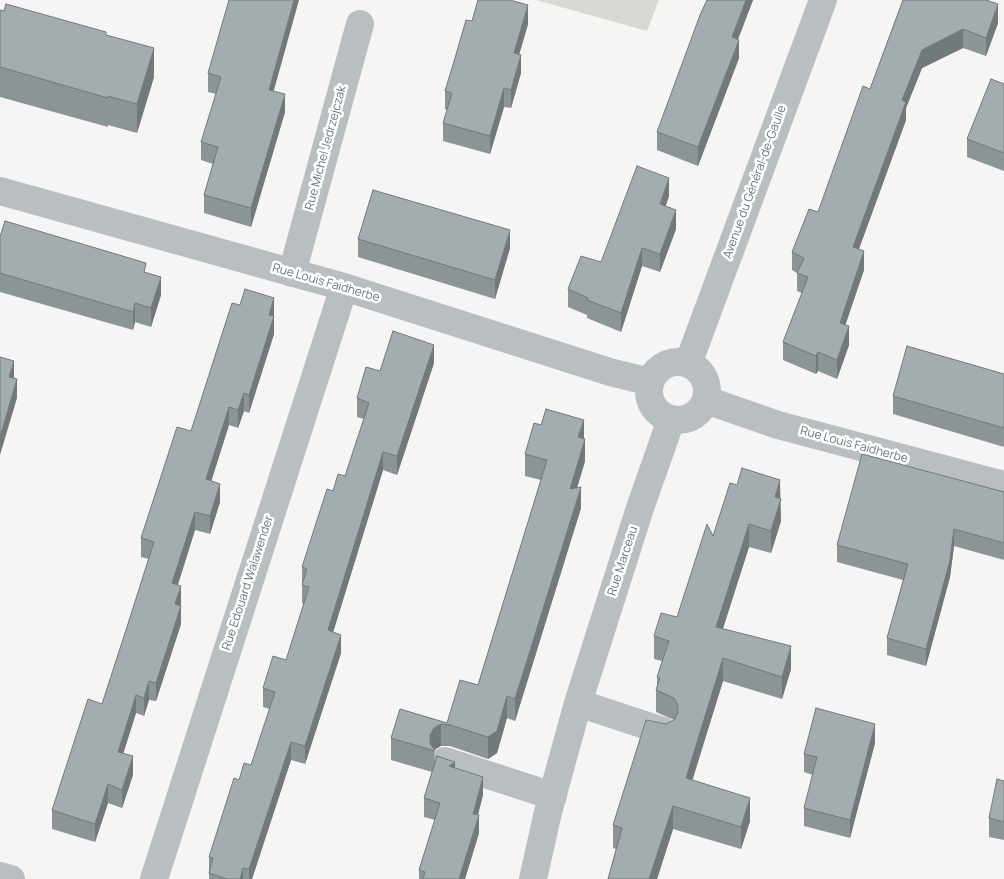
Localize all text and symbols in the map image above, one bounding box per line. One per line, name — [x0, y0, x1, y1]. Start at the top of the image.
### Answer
street label: Rue Michel Jedrzejczak — [302, 84, 350, 212]
street label: Avenue du Général-de-Gaulle — [720, 103, 790, 261]
street label: Rue Louis Faidherbe — [271, 261, 381, 305]
street label: Rue Louis Faidherbe — [799, 424, 909, 466]
street label: Rue Edouard Walawender — [219, 514, 277, 652]
street label: Rue Marceau — [605, 524, 641, 598]

